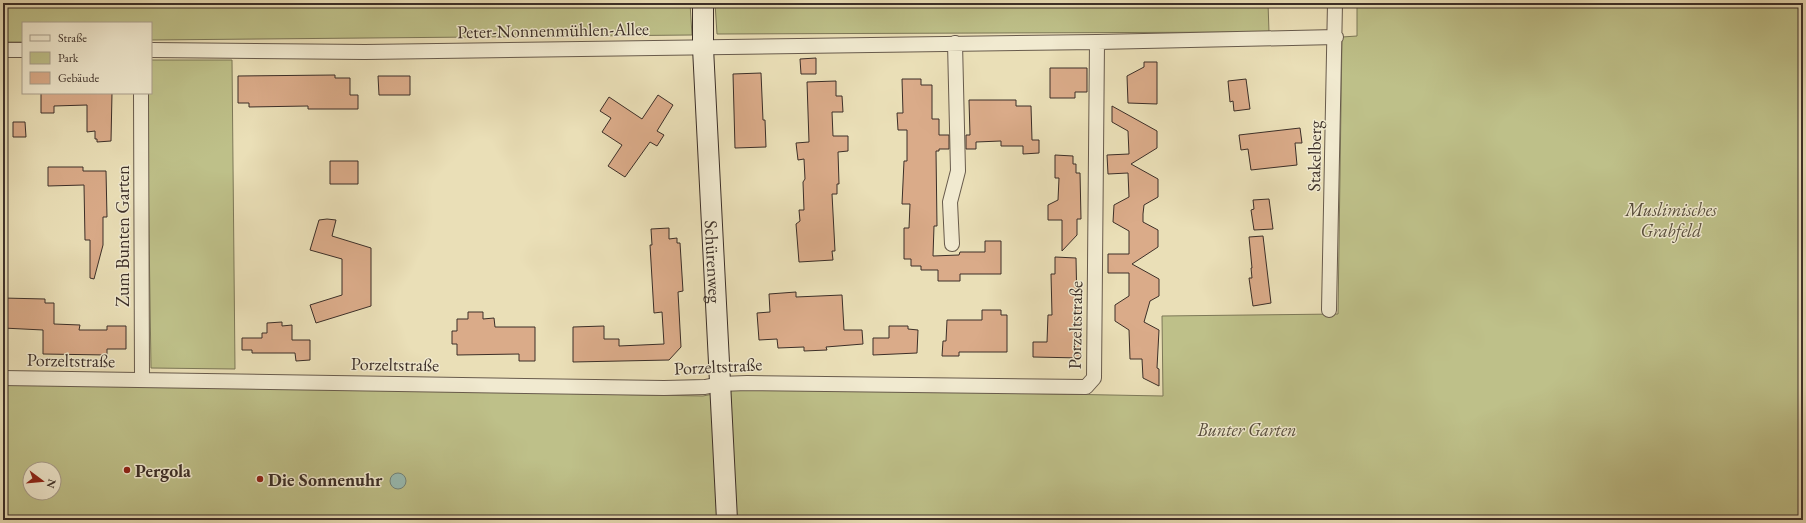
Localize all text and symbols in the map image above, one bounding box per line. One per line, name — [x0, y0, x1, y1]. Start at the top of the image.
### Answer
street label: Peter-Nonnenmühlen-Allee — [457, 17, 649, 43]
legend — [22, 22, 152, 94]
text: Straße — [58, 30, 87, 46]
text: Park — [58, 50, 79, 66]
text: Gebäude — [58, 70, 100, 86]
street label: Stakelberg — [1302, 120, 1326, 192]
street label: Zum Bunten Garten — [111, 165, 134, 307]
park label: Muslimisches Grabfeld — [1624, 198, 1718, 243]
street label: Schürenweg — [700, 220, 727, 304]
street label: Porzeltstraße — [1063, 281, 1087, 369]
street label: Porzeltstraße — [27, 348, 115, 372]
street label: Porzeltstraße — [351, 352, 439, 376]
street label: Porzeltstraße — [673, 352, 763, 380]
park label: Bunter Garten — [1196, 418, 1297, 441]
place label: Pergola — [135, 459, 191, 482]
north arrow — [22, 461, 62, 501]
marker: Pergola — [122, 465, 132, 475]
place label: Die Sonnenuhr — [268, 468, 383, 491]
marker: Die Sonnenuhr — [255, 474, 265, 484]
text: N — [44, 478, 60, 490]

